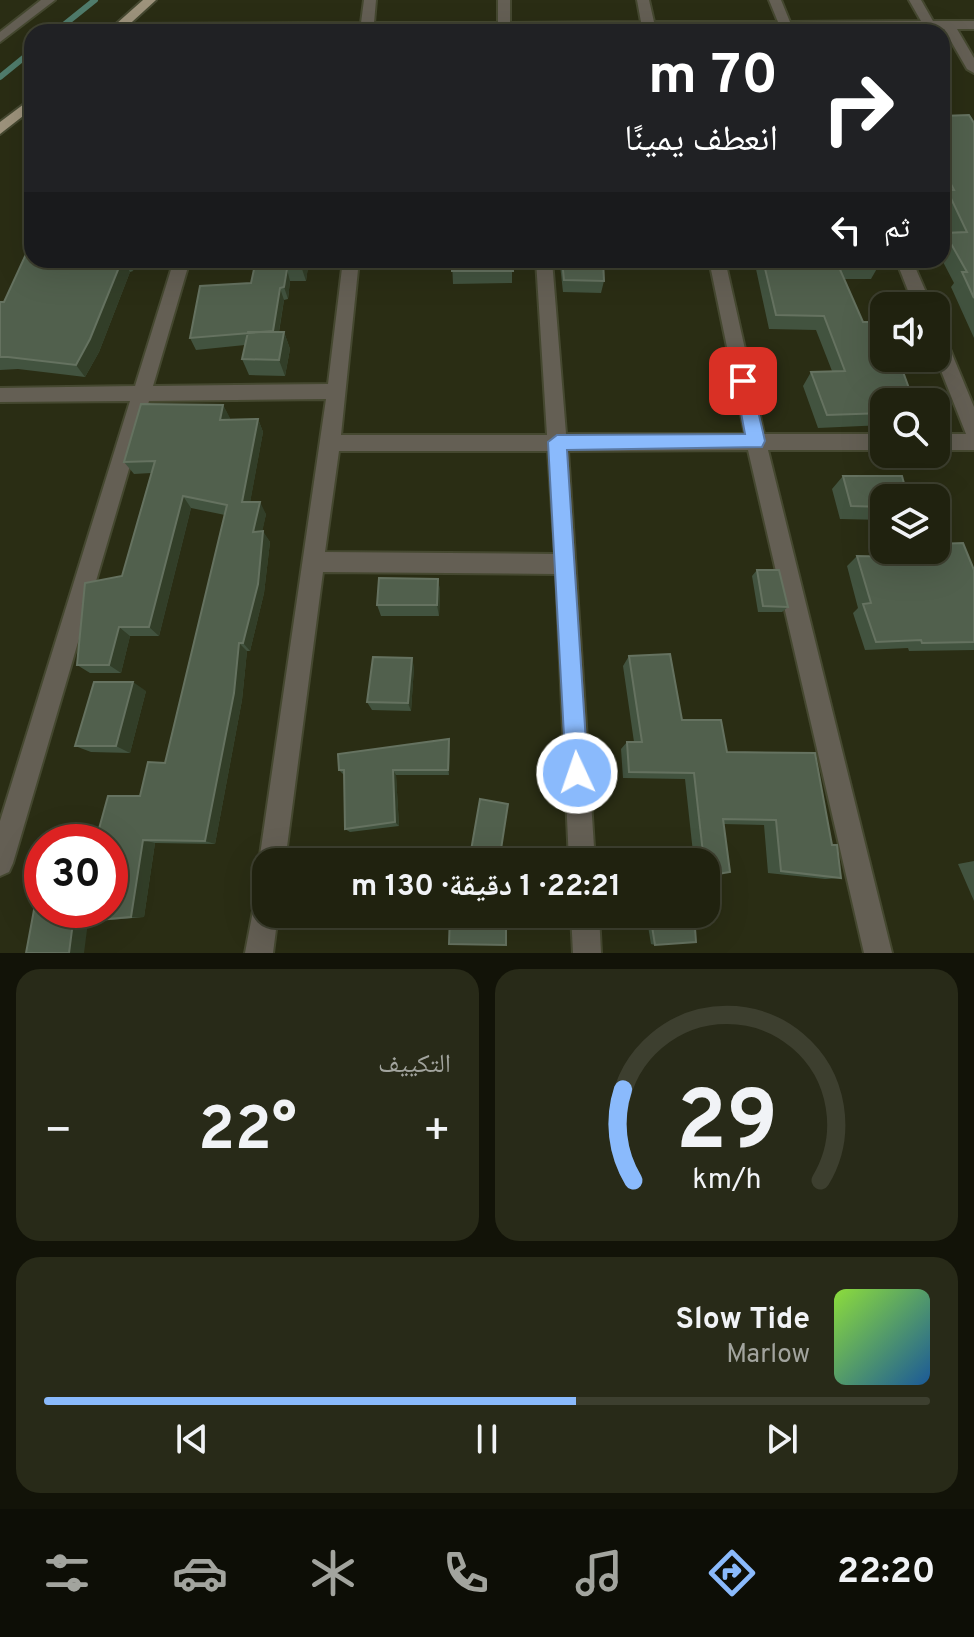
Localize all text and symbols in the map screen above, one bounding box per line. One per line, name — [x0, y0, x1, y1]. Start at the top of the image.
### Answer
text: 70 m — [648, 43, 778, 113]
icon: right — [806, 56, 910, 160]
text: انعطف يمينًا — [624, 118, 778, 164]
icon: left — [824, 208, 868, 252]
text: ثم — [884, 211, 910, 248]
map controls — [870, 292, 950, 564]
button: sound — [870, 292, 950, 372]
pin — [709, 347, 777, 415]
icon: arrive — [721, 359, 765, 403]
button: search — [870, 388, 950, 468]
button: layers — [870, 484, 950, 564]
position arrow — [535, 731, 619, 815]
speed limit sign: 30 — [24, 824, 128, 928]
text: 22:21 · 1 دقيقة · 130 m — [351, 869, 621, 906]
text: التكييف — [378, 1049, 451, 1082]
text: 29 — [676, 1074, 778, 1179]
text: 22° — [198, 1095, 297, 1171]
text: − — [44, 1105, 72, 1161]
text: + — [423, 1105, 451, 1161]
text: km/h — [692, 1163, 761, 1199]
text: Slow Tide — [676, 1302, 810, 1339]
text: Marlow — [726, 1339, 810, 1372]
icon: previous — [170, 1417, 214, 1461]
icon: pause — [465, 1417, 509, 1461]
icon: next — [760, 1417, 804, 1461]
icon: filters — [39, 1545, 95, 1601]
icon: car — [172, 1545, 228, 1601]
icon: climate — [305, 1545, 361, 1601]
icon: phone — [438, 1545, 494, 1601]
icon: music — [571, 1545, 627, 1601]
icon: directions — [704, 1545, 760, 1601]
text: 22:20 — [837, 1550, 935, 1596]

